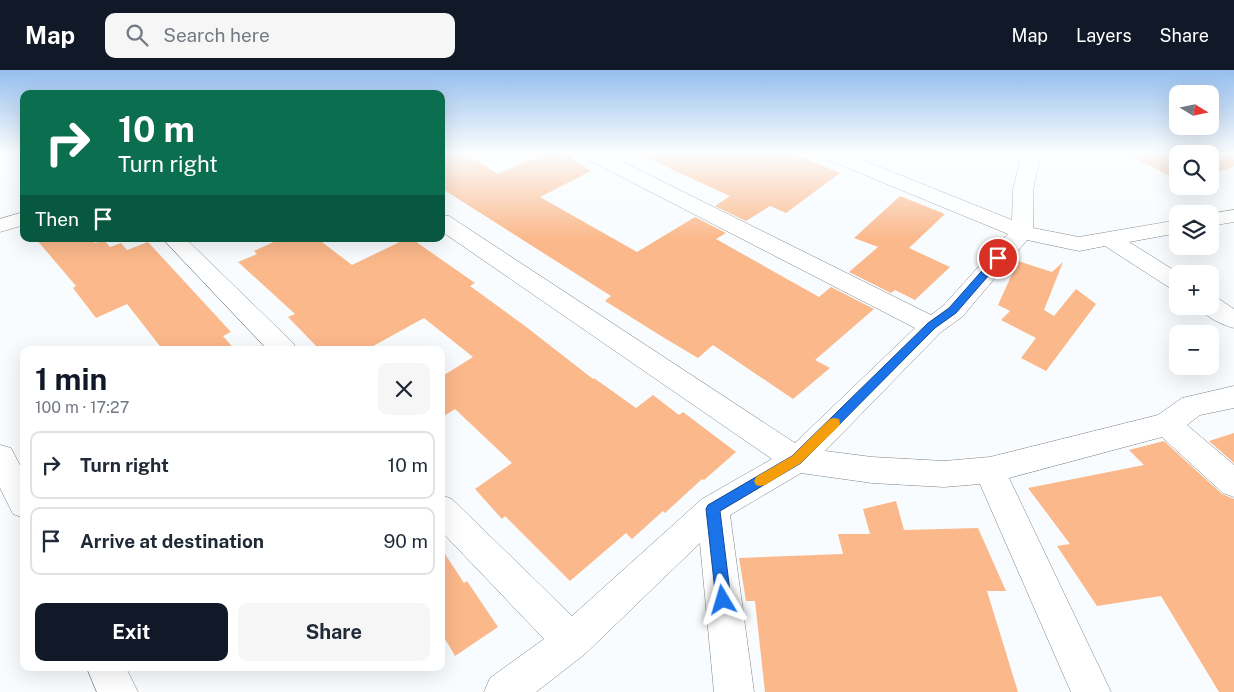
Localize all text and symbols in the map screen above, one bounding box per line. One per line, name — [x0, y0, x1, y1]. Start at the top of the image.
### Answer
search box — [105, 13, 455, 58]
text: Map — [25, 21, 75, 49]
icon: search — [123, 21, 151, 49]
text: Search here — [163, 24, 270, 46]
text: Map — [1012, 25, 1048, 46]
text: Layers — [1076, 25, 1132, 46]
text: Share — [1160, 25, 1209, 46]
north arrow — [1169, 85, 1219, 135]
map controls — [1169, 85, 1219, 375]
text: 10 m — [118, 109, 195, 150]
icon: right — [35, 110, 100, 175]
button: search — [1169, 145, 1219, 195]
text: Turn right — [118, 151, 218, 177]
icon: arrive — [89, 205, 117, 233]
button: layers — [1169, 205, 1219, 255]
text: Then — [35, 208, 79, 230]
pin — [977, 237, 1019, 279]
icon: arrive — [984, 244, 1012, 272]
button: + — [1169, 265, 1219, 315]
button: − — [1169, 325, 1219, 375]
text: 1 min — [35, 361, 107, 397]
button: close — [378, 363, 430, 415]
text: 100 m · 17:27 — [35, 398, 129, 417]
icon: right — [37, 451, 65, 479]
text: Turn right — [80, 454, 169, 476]
text: 10 m — [388, 454, 428, 476]
icon: arrive — [37, 527, 65, 555]
text: Arrive at destination — [80, 530, 264, 552]
text: 90 m — [384, 530, 428, 552]
position arrow — [696, 573, 748, 625]
button: Exit — [35, 603, 228, 661]
button: Share — [238, 603, 430, 661]

